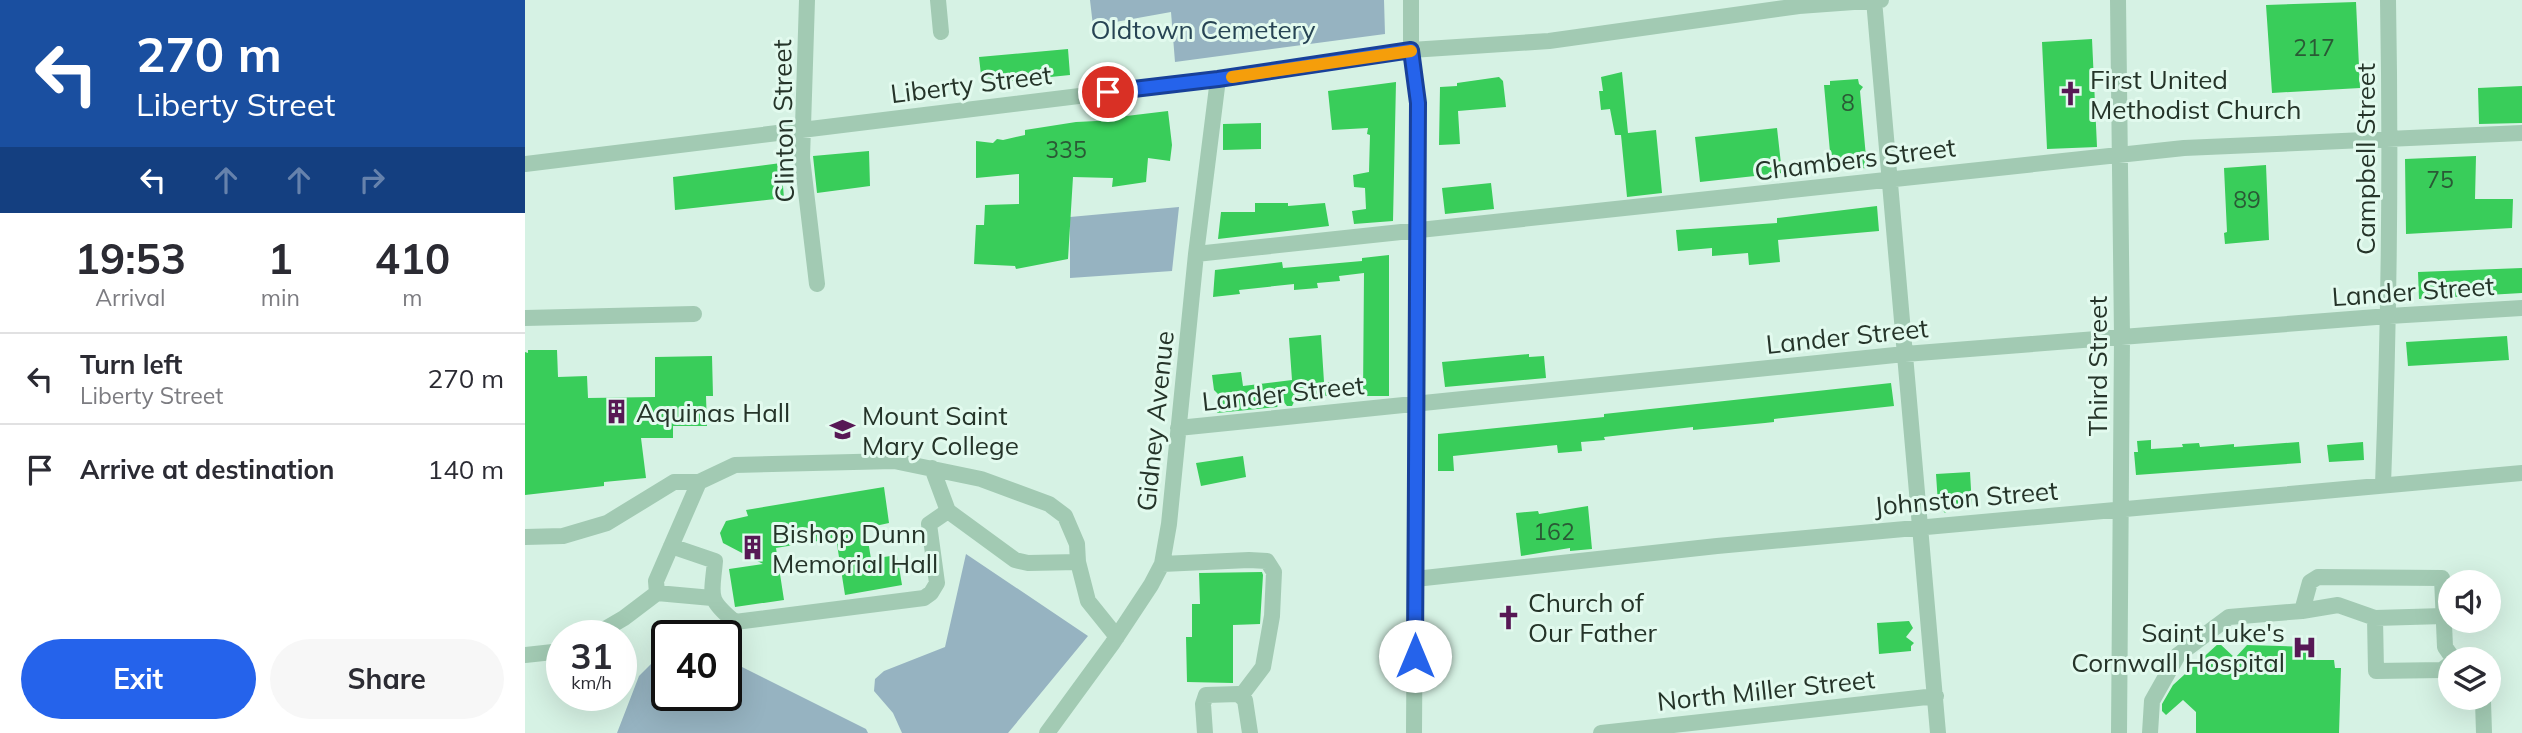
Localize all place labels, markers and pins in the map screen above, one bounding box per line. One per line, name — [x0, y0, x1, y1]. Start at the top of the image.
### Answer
pin — [1078, 62, 1138, 122]
place label: First United Methodist Church — [2090, 63, 2301, 126]
church icon: First United Methodist Church — [2056, 80, 2084, 108]
place label: Aquinas Hall — [636, 396, 790, 429]
building icon: Aquinas Hall — [602, 398, 630, 426]
place label: Mount Saint Mary College — [862, 399, 1019, 462]
school or university icon: Mount Saint Mary College — [828, 416, 856, 444]
place label: Bishop Dunn Memorial Hall — [772, 517, 938, 580]
building icon: Bishop Dunn Memorial Hall — [738, 534, 766, 562]
place label: Church of Our Father — [1528, 586, 1657, 649]
church icon: Church of Our Father — [1494, 603, 1522, 631]
place label: Saint Luke's Cornwall Hospital — [2071, 616, 2285, 679]
hospital icon: Saint Luke's Cornwall Hospital — [2291, 633, 2319, 661]

